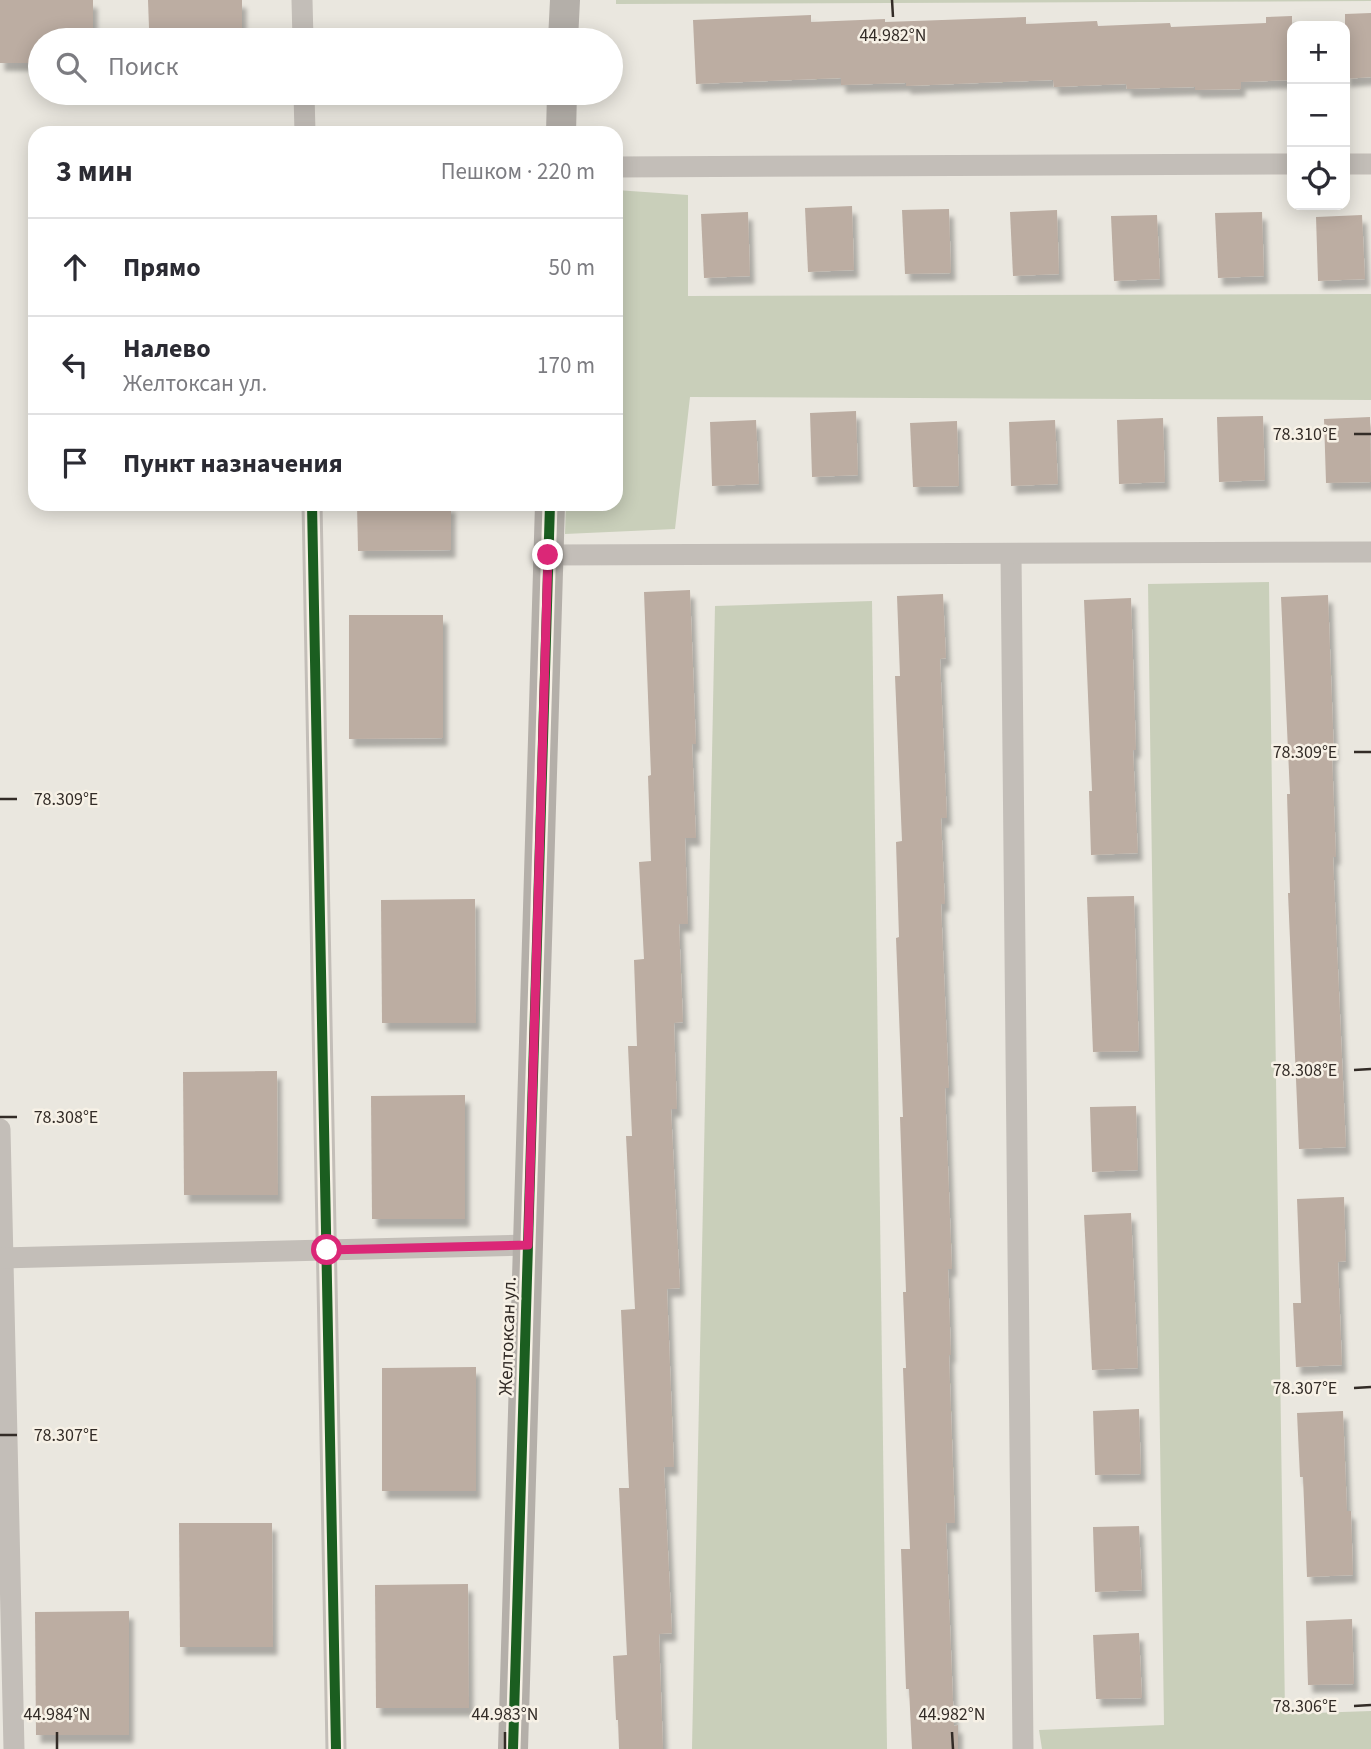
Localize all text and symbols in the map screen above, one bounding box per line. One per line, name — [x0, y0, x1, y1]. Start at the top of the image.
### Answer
map controls — [1287, 21, 1350, 210]
button: + — [1287, 21, 1350, 84]
text: 44.982°N — [860, 23, 926, 48]
search box — [28, 28, 623, 105]
icon: search — [52, 48, 90, 86]
text: Поиск — [108, 48, 178, 85]
button: − — [1287, 84, 1350, 147]
button: locate — [1287, 147, 1350, 210]
text: 3 мин — [56, 150, 133, 193]
text: Пешком · 220 m — [441, 155, 595, 188]
icon: ahead — [56, 248, 94, 286]
text: Прямо — [123, 249, 201, 286]
text: 50 m — [548, 251, 595, 284]
text: Налево — [123, 330, 211, 367]
icon: left — [56, 346, 94, 384]
text: 170 m — [537, 349, 595, 382]
text: Желтоксан ул. — [123, 367, 267, 400]
text: 78.310°E — [1273, 422, 1337, 447]
icon: arrive — [56, 444, 94, 482]
text: Пункт назначения — [123, 445, 343, 482]
route end — [532, 539, 563, 570]
text: 78.309°E — [1273, 740, 1337, 765]
text: 78.309°E — [34, 787, 98, 812]
text: 78.308°E — [1273, 1058, 1337, 1083]
text: 78.308°E — [34, 1105, 98, 1130]
route start — [311, 1234, 342, 1265]
street label: Желтоксан ул. — [492, 1276, 524, 1396]
text: 78.307°E — [1273, 1376, 1337, 1401]
text: 78.307°E — [34, 1423, 98, 1448]
text: 78.306°E — [1273, 1694, 1337, 1719]
text: 44.984°N — [24, 1702, 90, 1727]
text: 44.983°N — [472, 1702, 538, 1727]
text: 44.982°N — [919, 1702, 985, 1727]

